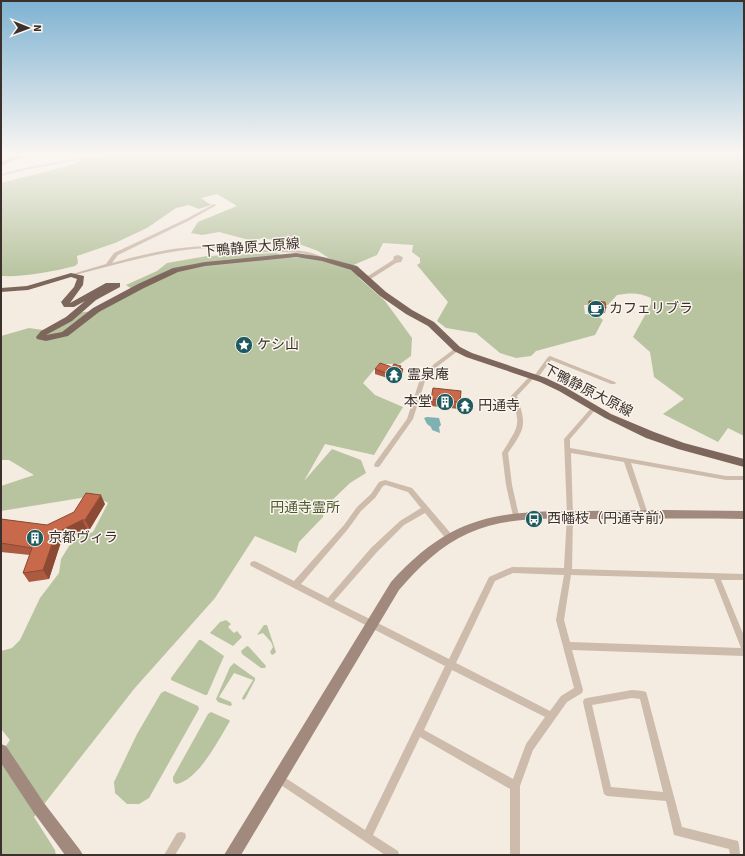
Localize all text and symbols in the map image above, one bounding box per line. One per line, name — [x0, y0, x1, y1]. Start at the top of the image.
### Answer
north arrow — [8, 8, 48, 48]
text: N — [30, 24, 45, 32]
street label: 下鴨静原大原線 — [201, 234, 301, 262]
cafe icon: カフェリブラ — [586, 299, 606, 319]
place label: カフェリブラ — [609, 299, 693, 319]
place icon: ケシ山 — [234, 335, 254, 355]
place label: ケシ山 — [257, 335, 299, 355]
street label: 下鴨静原大原線 — [540, 360, 636, 422]
temple icon: 霊泉庵 — [384, 365, 404, 385]
place label: 霊泉庵 — [407, 365, 449, 385]
place label: 本堂 — [404, 392, 432, 412]
building icon: 本堂 — [435, 392, 455, 412]
temple icon: 円通寺 — [455, 396, 475, 416]
place label: 円通寺 — [478, 396, 520, 416]
park label: 円通寺霊所 — [270, 498, 340, 518]
bus stop icon: 西幡枝（円通寺前） — [524, 509, 544, 529]
place label: 西幡枝（円通寺前） — [547, 509, 673, 529]
building icon: 京都ヴィラ — [25, 528, 45, 548]
place label: 京都ヴィラ — [48, 528, 118, 548]

